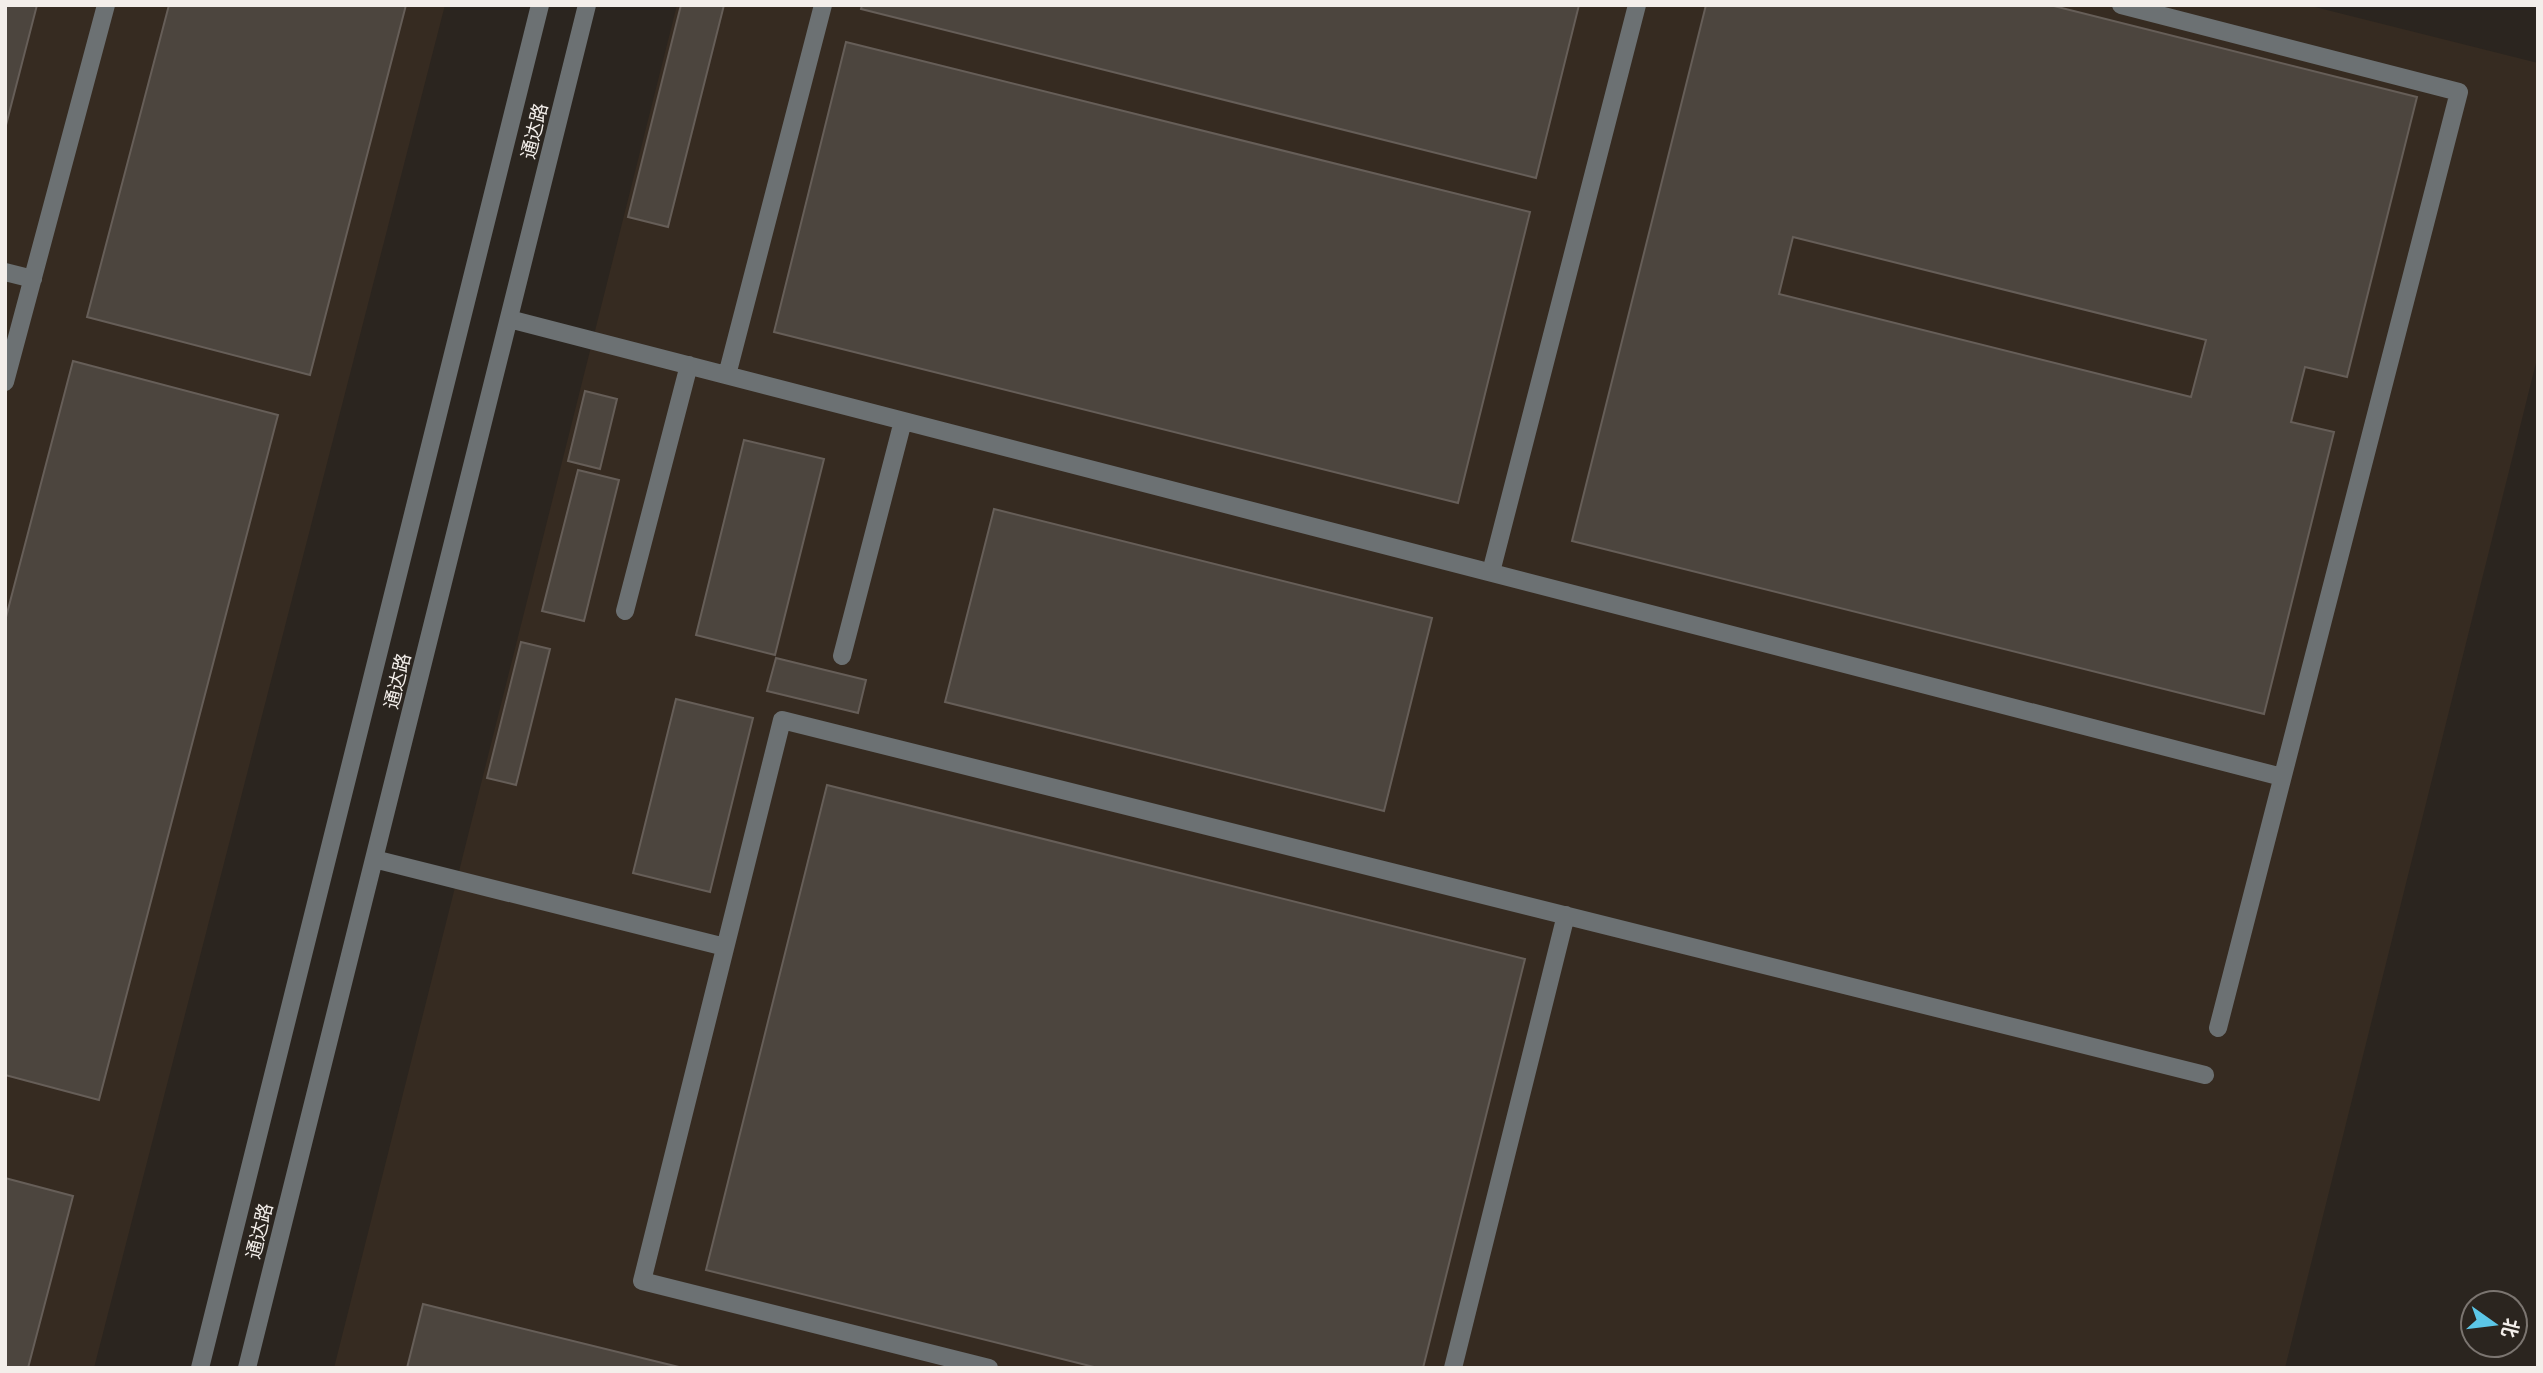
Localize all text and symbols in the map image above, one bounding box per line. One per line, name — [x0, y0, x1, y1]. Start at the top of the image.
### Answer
street label: 通达路 — [515, 100, 553, 162]
street label: 通达路 — [378, 650, 416, 712]
street label: 通达路 — [240, 1200, 278, 1262]
north arrow — [2459, 1289, 2529, 1359]
text: 北 — [2497, 1316, 2524, 1340]

